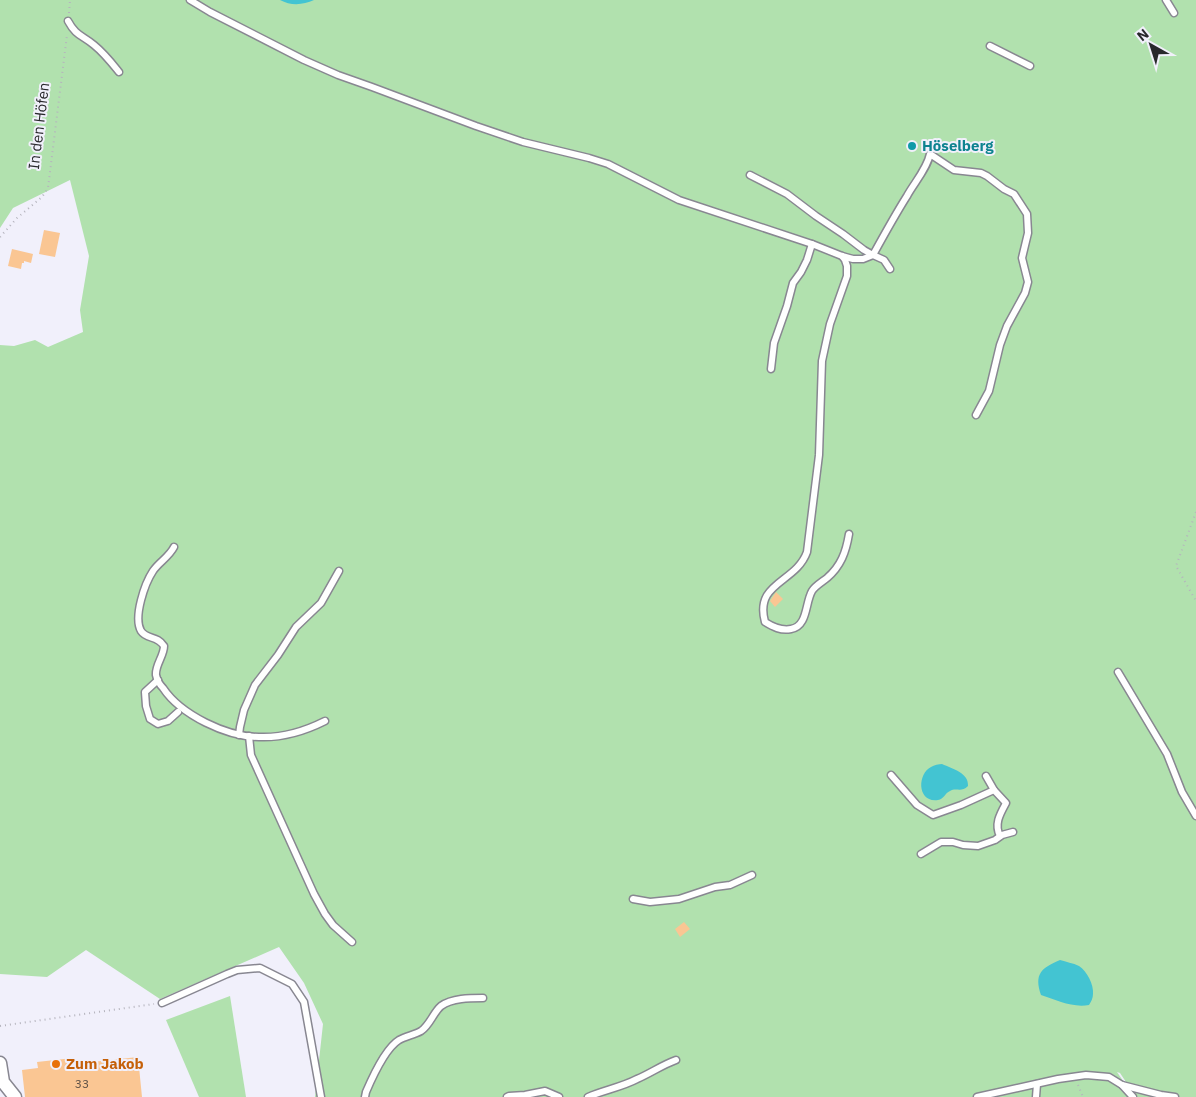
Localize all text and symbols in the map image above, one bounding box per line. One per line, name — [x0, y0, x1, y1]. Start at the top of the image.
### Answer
north arrow — [1126, 20, 1176, 70]
text: N — [1133, 25, 1152, 45]
street label: In den Höfen — [24, 81, 53, 171]
place label: Höselberg — [922, 136, 994, 155]
marker: Höselberg — [906, 140, 918, 152]
place label: Zum Jakob — [66, 1054, 144, 1073]
marker: Zum Jakob — [50, 1058, 62, 1070]
house number: 33 — [75, 1076, 89, 1091]

